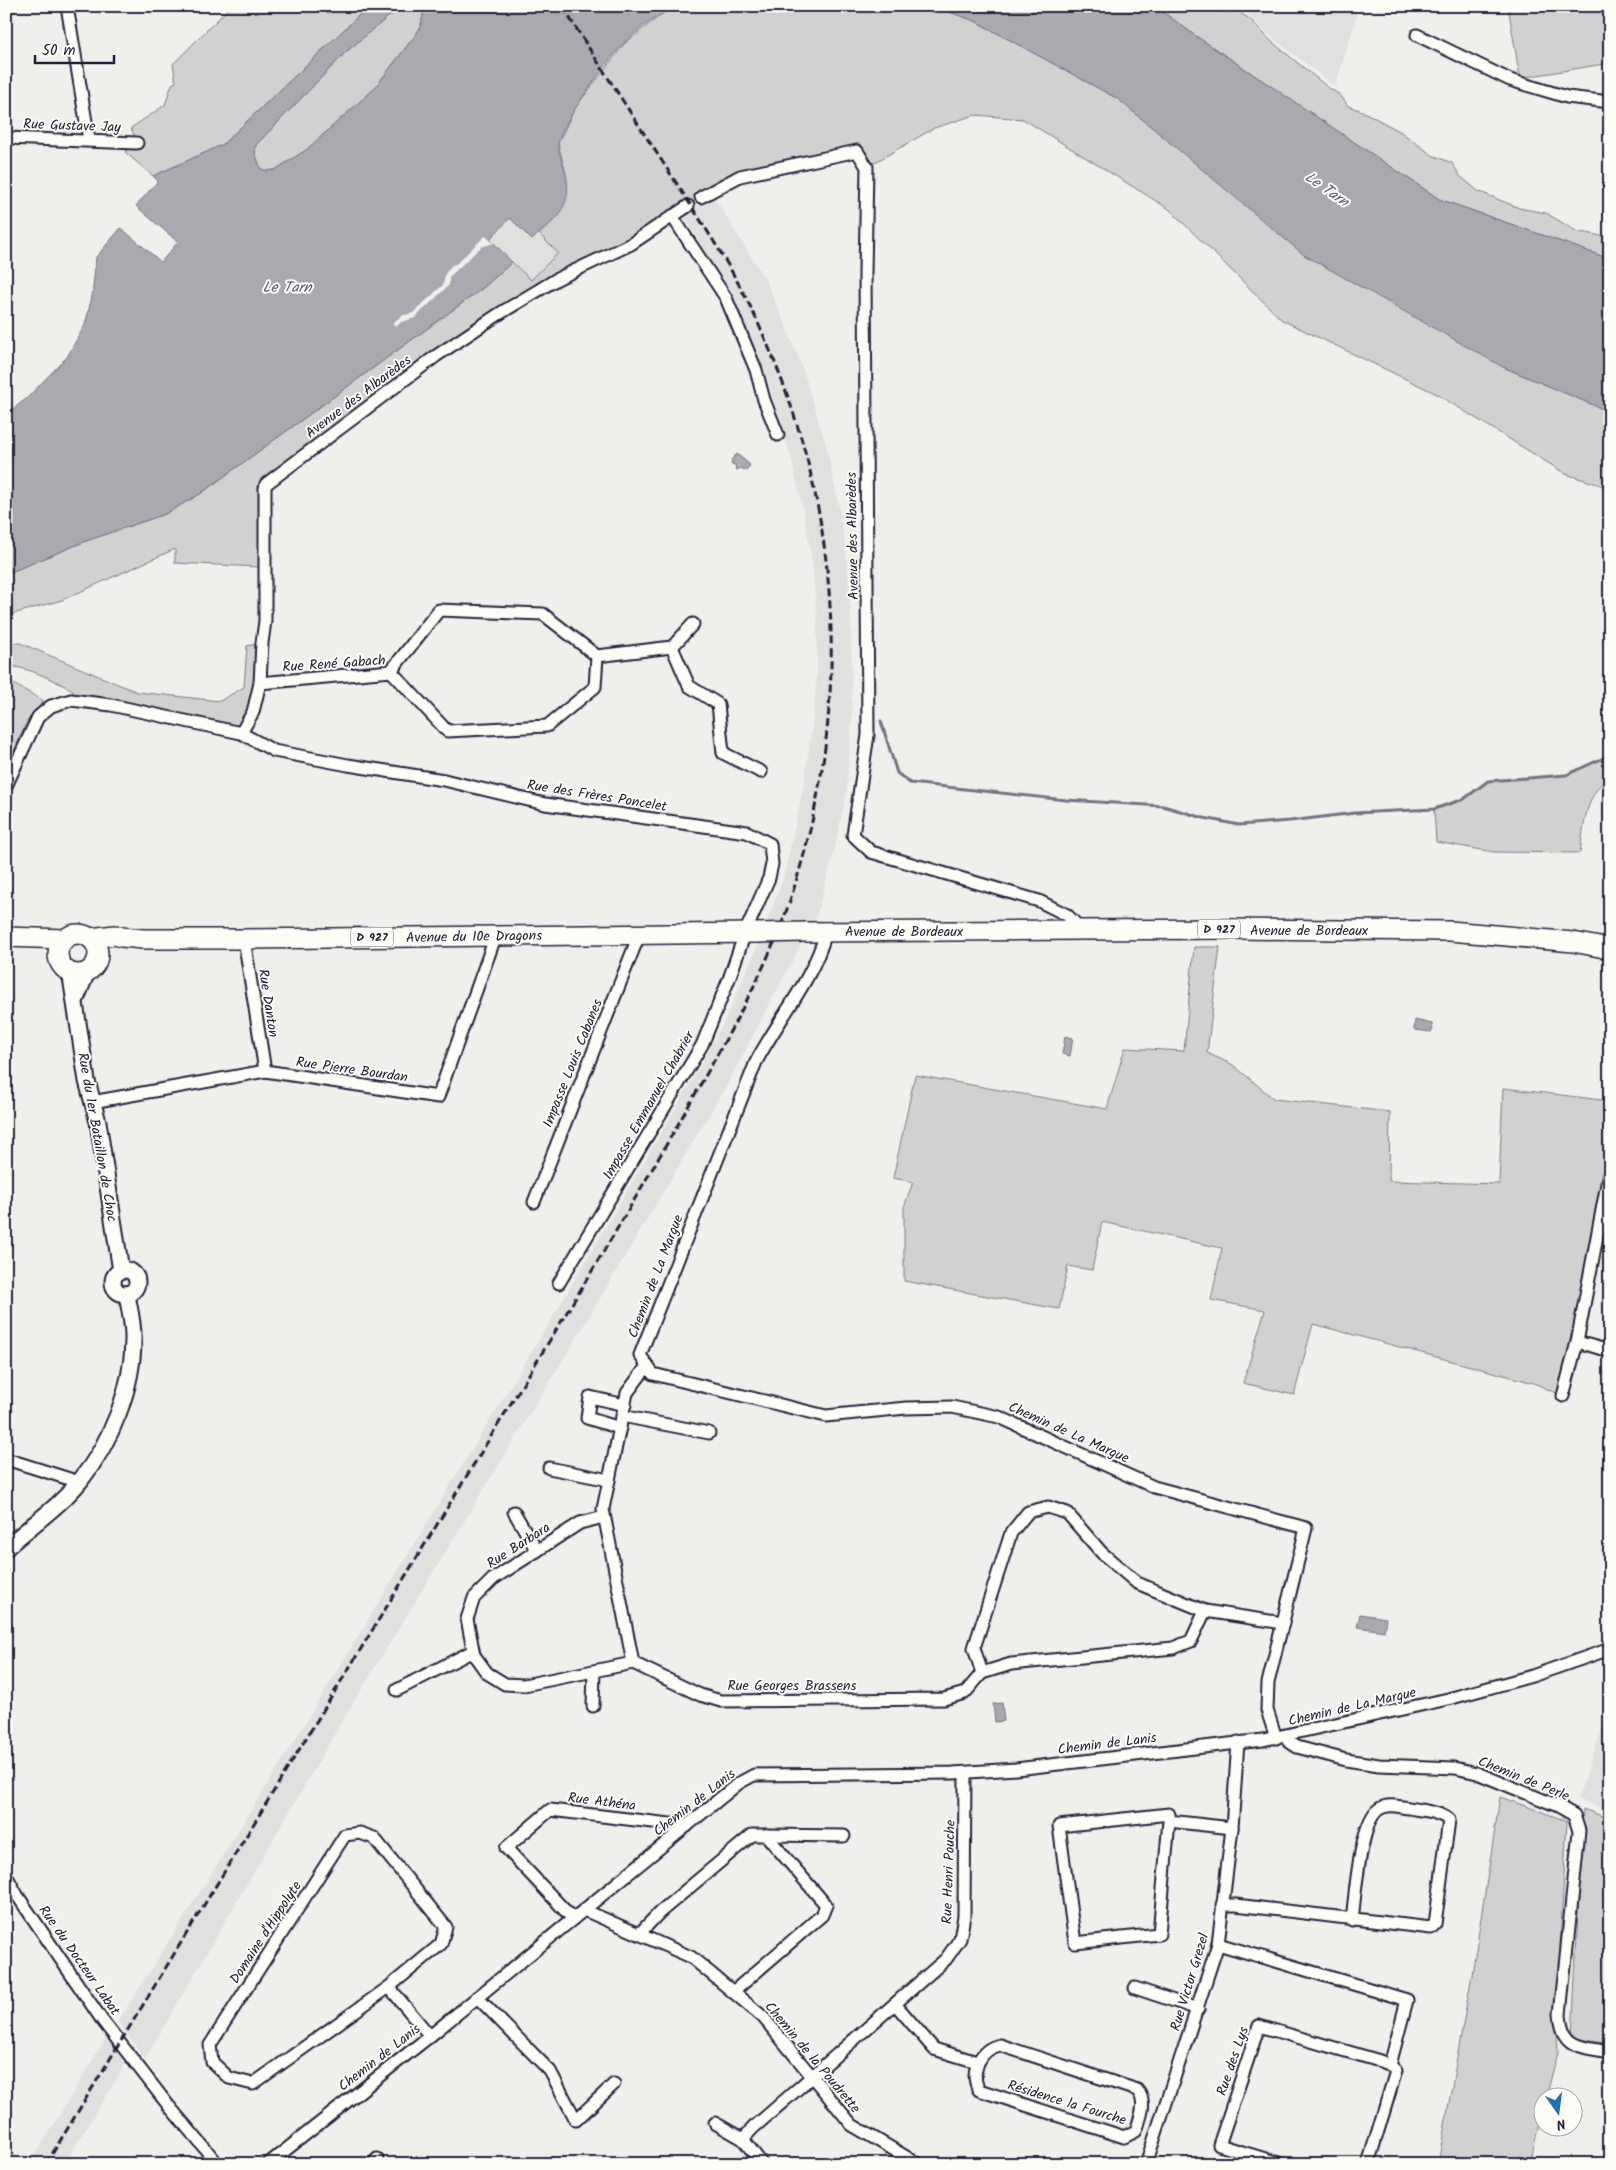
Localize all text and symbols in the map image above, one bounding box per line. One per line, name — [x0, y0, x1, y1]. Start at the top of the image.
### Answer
scale bar — [35, 32, 114, 64]
text: 50 m — [42, 39, 76, 63]
street label: Rue Gustave Jay — [23, 113, 122, 139]
water label: Le Tarn — [1299, 166, 1354, 214]
water label: Le Tarn — [263, 276, 312, 300]
street label: Avenue des Albarèdes — [301, 350, 416, 444]
street label: Avenue des Albarèdes — [841, 472, 865, 600]
street label: Rue René Gabach — [282, 649, 386, 679]
street label: Rue des Frères Poncelet — [525, 774, 669, 818]
road number: D 927 — [1198, 920, 1240, 939]
street label: Avenue de Bordeaux — [1250, 920, 1369, 942]
street label: Avenue de Bordeaux — [845, 921, 964, 943]
street label: Avenue du 10e Dragons — [406, 925, 542, 949]
road number: D 927 — [351, 928, 393, 946]
street label: Rue Danton — [252, 967, 284, 1039]
street label: Impasse Louis Cabanes — [537, 996, 609, 1131]
street label: Impasse Emmanuel Chabrier — [597, 1026, 701, 1184]
street label: Rue du 1er Bataillon de Choc — [71, 1051, 123, 1224]
street label: Rue Pierre Bourdan — [294, 1051, 409, 1089]
street label: Chemin de La Margue — [622, 1211, 690, 1341]
street label: Chemin de La Margue — [1005, 1396, 1133, 1470]
street label: Rue Barbara — [482, 1517, 555, 1575]
street label: Rue Georges Brassens — [728, 1675, 857, 1697]
street label: Chemin de La Margue — [1286, 1681, 1419, 1732]
street label: Chemin de Lanis — [1056, 1727, 1158, 1761]
street label: Chemin de Perle — [1475, 1751, 1573, 1808]
street label: Chemin de Lanis — [649, 1763, 741, 1842]
street label: Rue Athéna — [567, 1787, 637, 1817]
street label: Rue Henri Pouche — [936, 1819, 962, 1925]
street label: Domaine d'Hippolyte — [224, 1876, 308, 1988]
street label: Rue du Docteur Labat — [33, 1901, 126, 2021]
street label: Rue Victor Grezel — [1165, 1930, 1215, 2034]
street label: Chemin de la Poudrette — [759, 1997, 866, 2119]
street label: Chemin de Lanis — [334, 2018, 426, 2097]
street label: Rue des Lys — [1211, 2024, 1255, 2099]
street label: Résidence la Fourche — [1005, 2074, 1129, 2132]
north arrow — [1534, 2088, 1584, 2138]
text: N — [1554, 2112, 1568, 2135]

